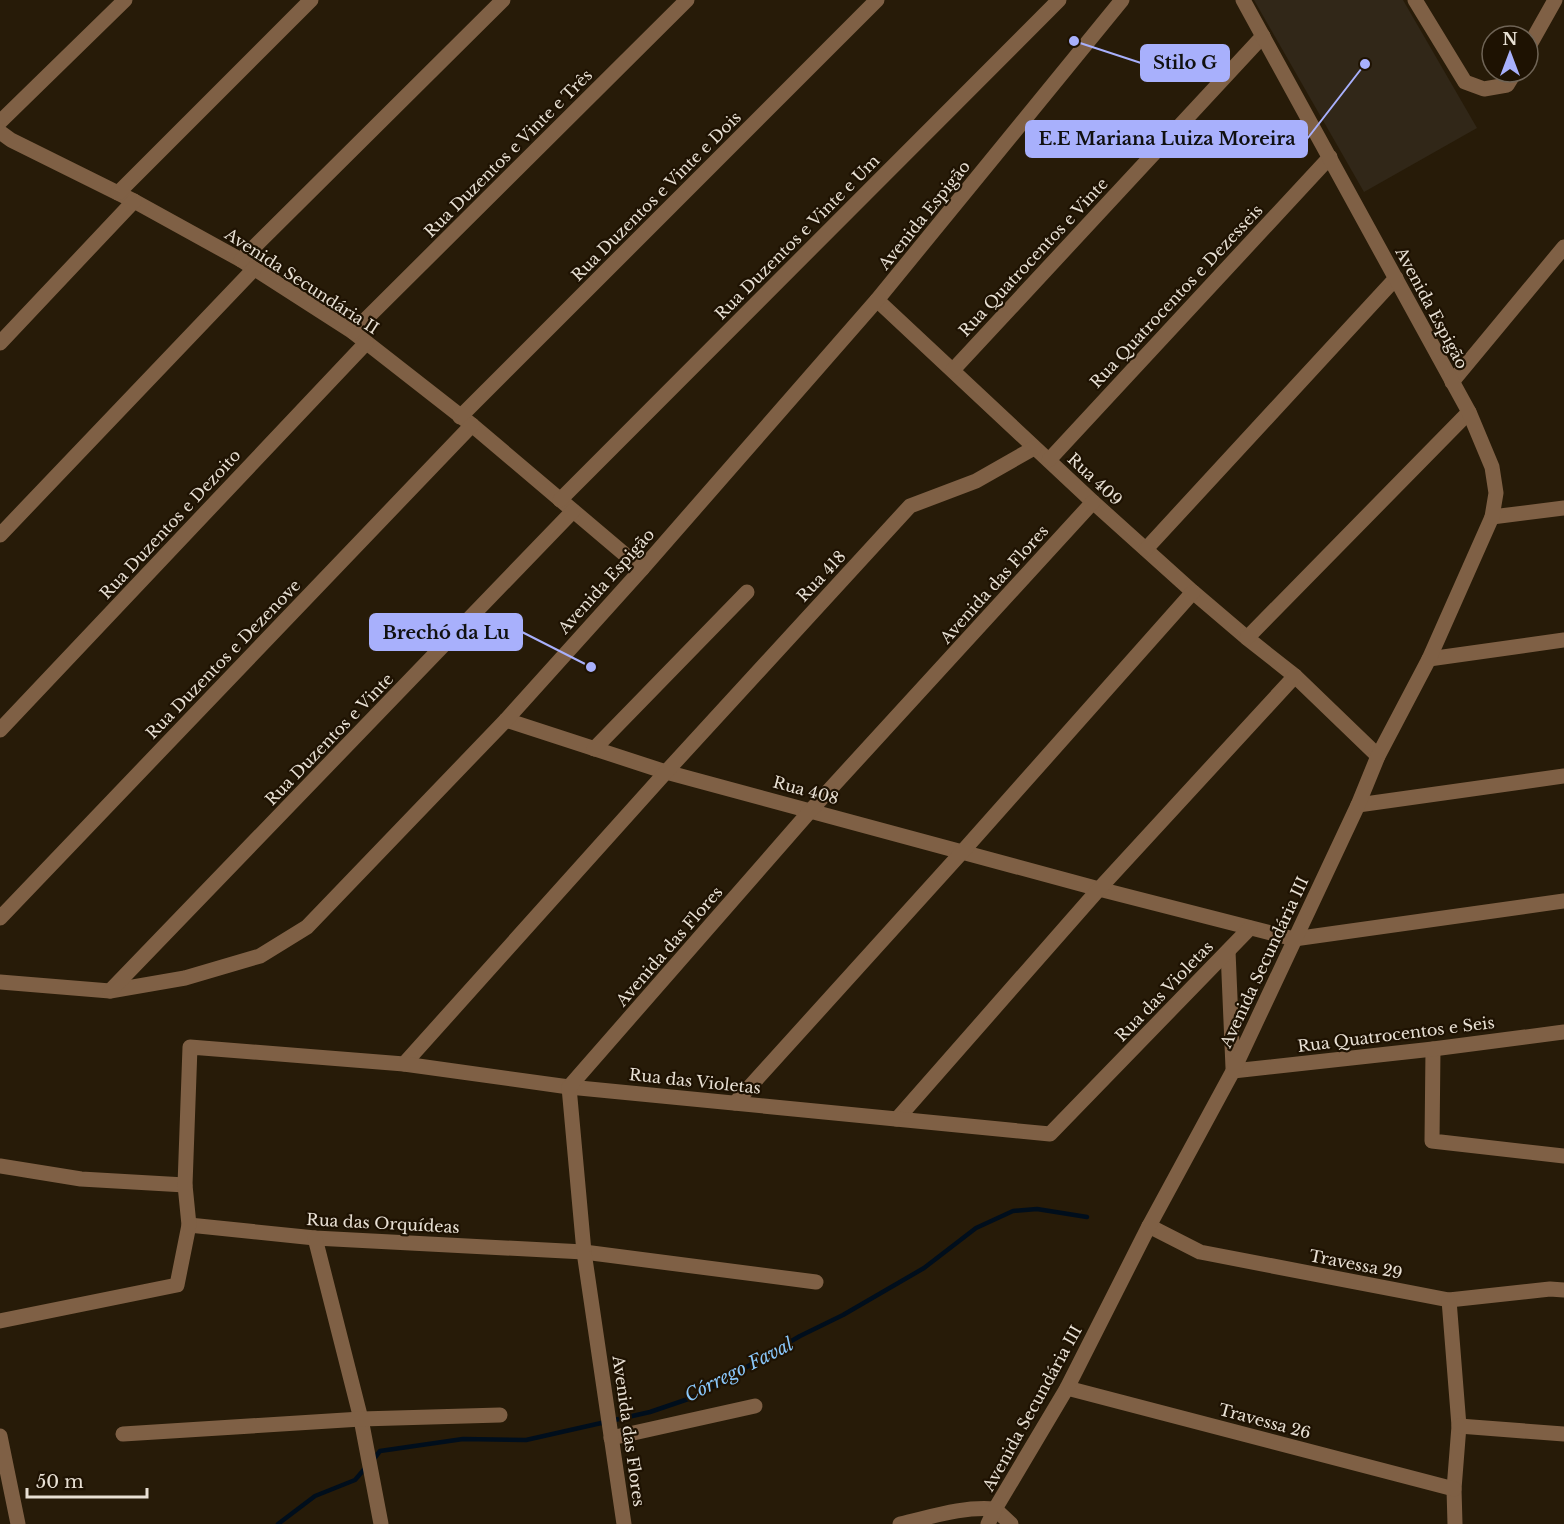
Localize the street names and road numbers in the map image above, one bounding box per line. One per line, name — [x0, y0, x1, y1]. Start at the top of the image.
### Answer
street label: Rua Duzentos e Vinte e Três — [420, 65, 596, 241]
street label: Rua Duzentos e Vinte e Dois — [567, 107, 745, 285]
street label: Rua Duzentos e Vinte e Um — [710, 150, 884, 324]
street label: Avenida Espigão — [873, 156, 974, 274]
street label: Rua Quatrocentos e Vinte — [954, 174, 1112, 340]
street label: Rua Quatrocentos e Dezesseis — [1085, 200, 1267, 392]
street label: Avenida Secundária II — [220, 223, 383, 338]
street label: Avenida Espigão — [1391, 243, 1472, 372]
street label: Rua Duzentos e Dezoito — [95, 445, 245, 603]
street label: Rua 409 — [1063, 449, 1127, 509]
street label: Avenida das Flores — [935, 521, 1052, 648]
street label: Avenida Espigão — [553, 524, 658, 638]
street label: Rua 418 — [792, 546, 850, 606]
street label: Rua Duzentos e Dezenove — [142, 575, 304, 743]
street label: Rua Duzentos e Vinte — [261, 669, 397, 809]
street label: Rua 408 — [771, 772, 841, 808]
street label: Avenida Secundária III — [1215, 873, 1312, 1052]
street label: Avenida das Flores — [611, 882, 727, 1011]
street label: Rua das Violetas — [1111, 936, 1217, 1046]
street label: Rua Quatrocentos e Seis — [1296, 1012, 1496, 1056]
street label: Rua das Violetas — [628, 1064, 762, 1098]
street label: Rua das Orquídeas — [306, 1209, 460, 1237]
street label: Travessa 29 — [1308, 1245, 1404, 1283]
street label: Avenida Secundária III — [978, 1322, 1086, 1495]
street label: Avenida das Flores — [608, 1353, 650, 1508]
street label: Travessa 26 — [1217, 1399, 1313, 1443]

